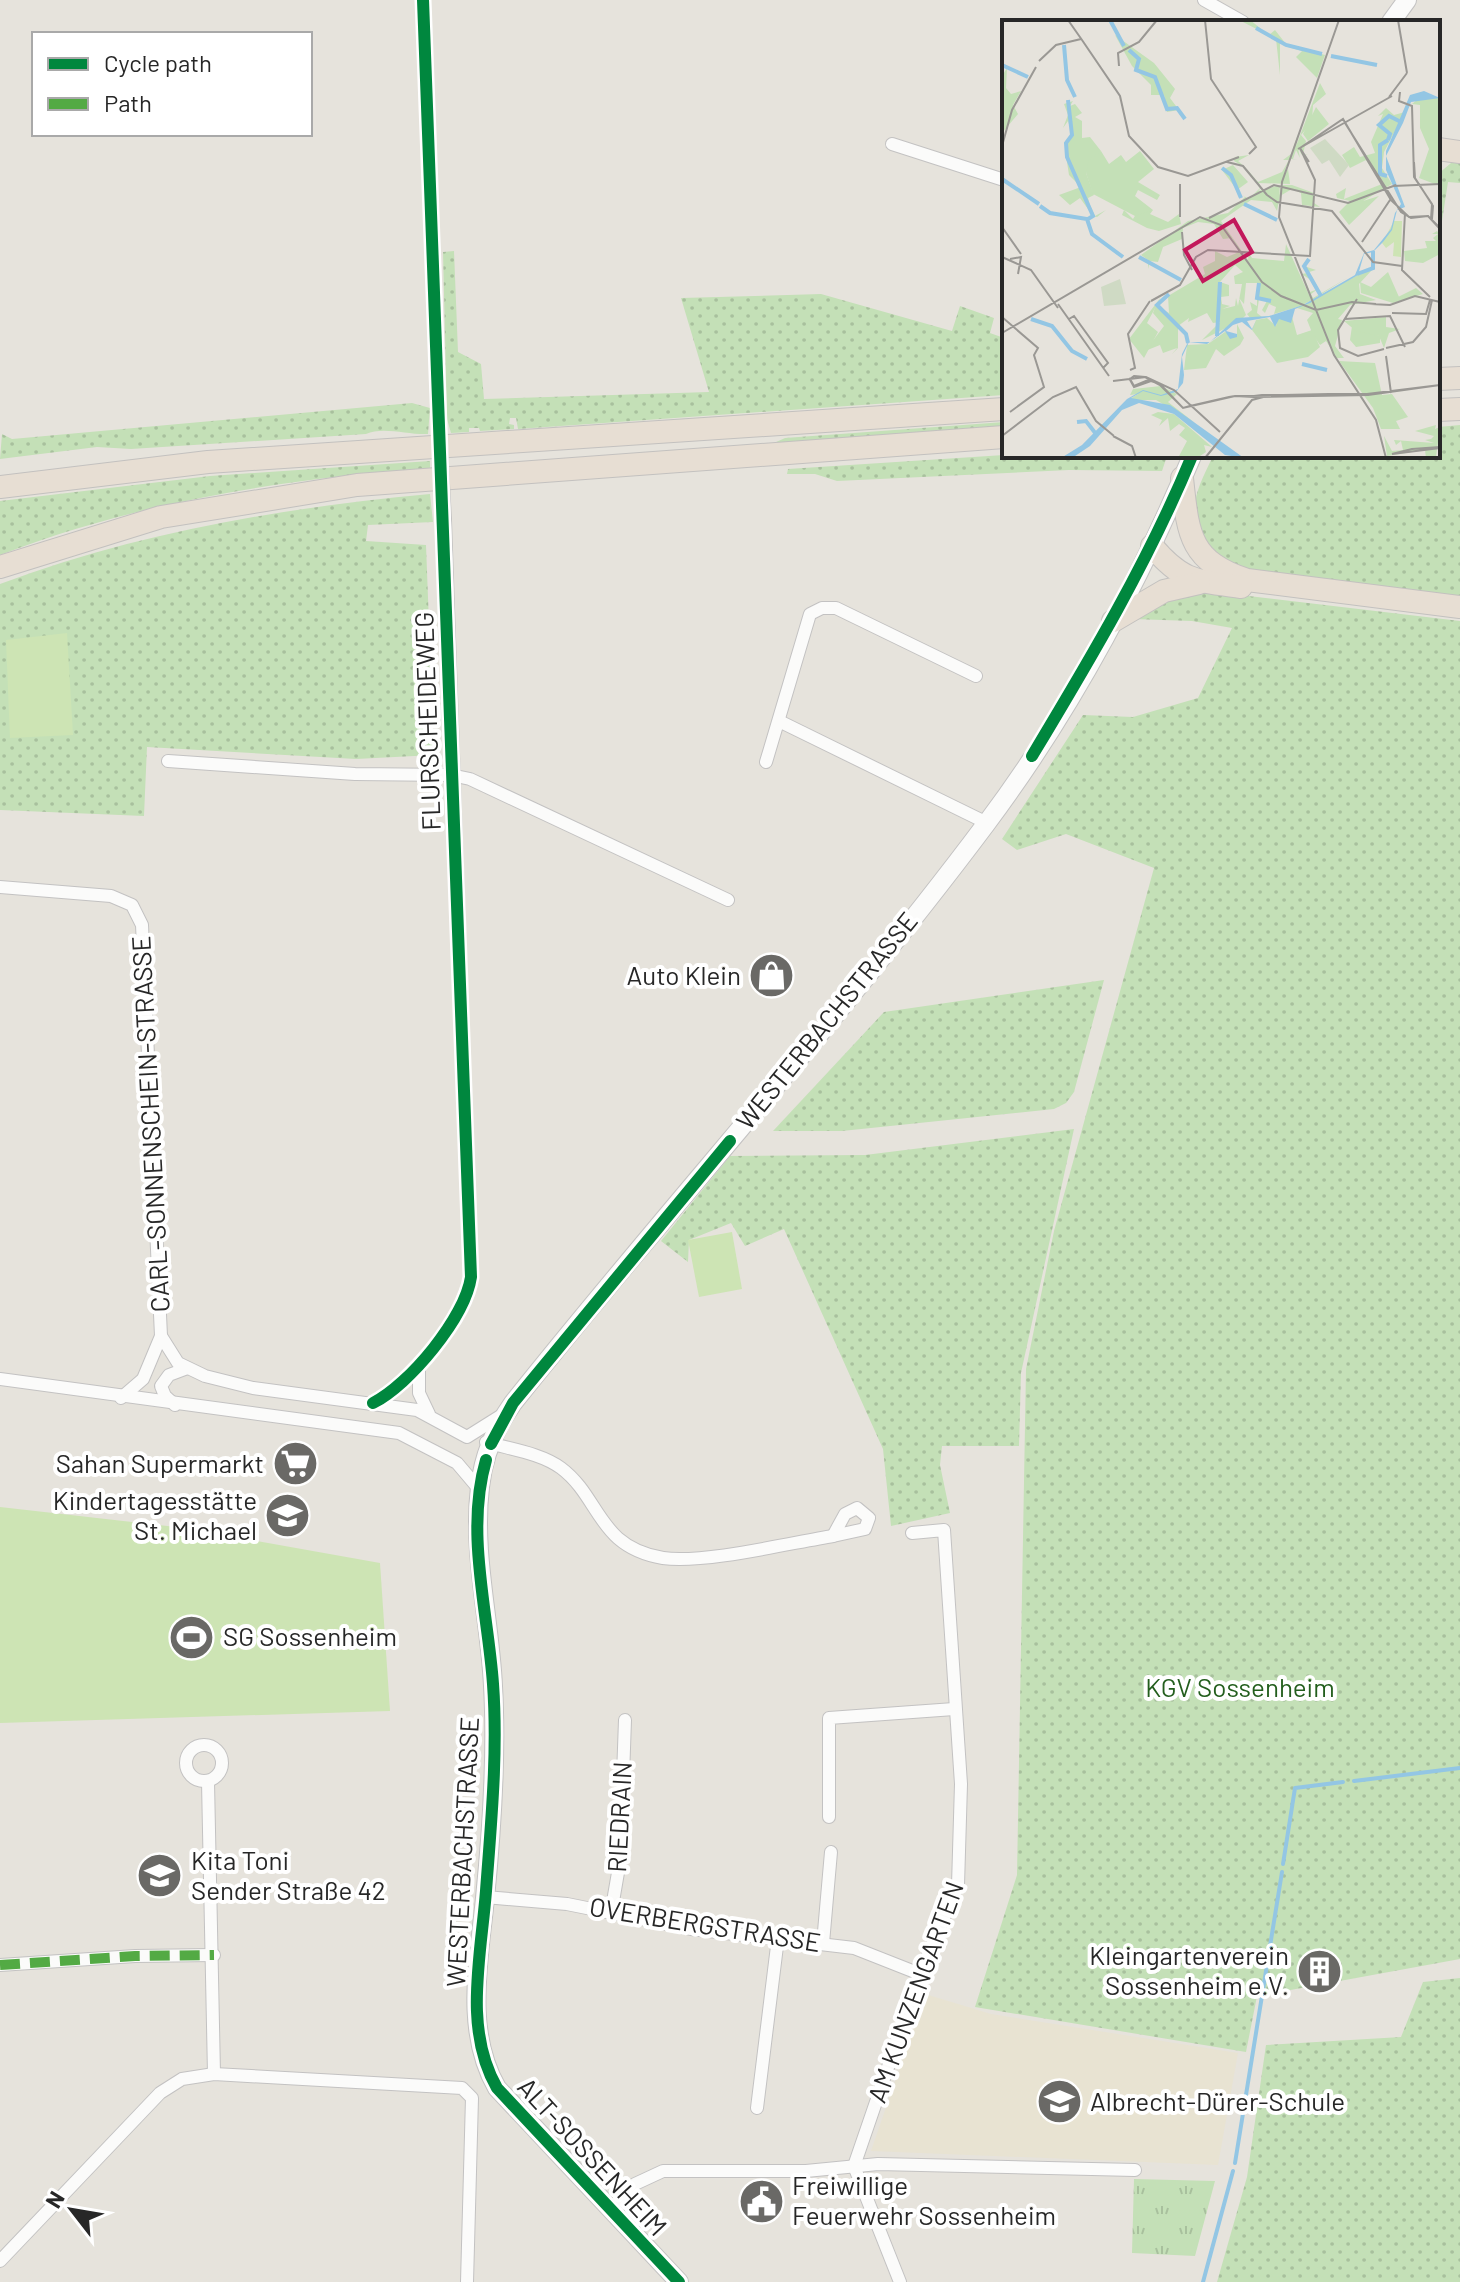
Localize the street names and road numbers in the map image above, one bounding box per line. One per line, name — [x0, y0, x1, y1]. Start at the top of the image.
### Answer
street label: FLURSCHEIDEWEG — [407, 611, 446, 831]
street label: WESTERBACHSTRASSE — [729, 905, 923, 1135]
street label: CARL-SONNENSCHEIN-STRASSE — [124, 935, 175, 1313]
street label: WESTERBACHSTRASSE — [439, 1716, 484, 1988]
street label: RIEDRAIN — [600, 1760, 637, 1873]
street label: AM KUNZENGARTEN — [860, 1877, 969, 2106]
street label: OVERBERGSTRASSE — [587, 1890, 823, 1957]
street label: ALT-SOSSENHEIM — [512, 2071, 674, 2241]

